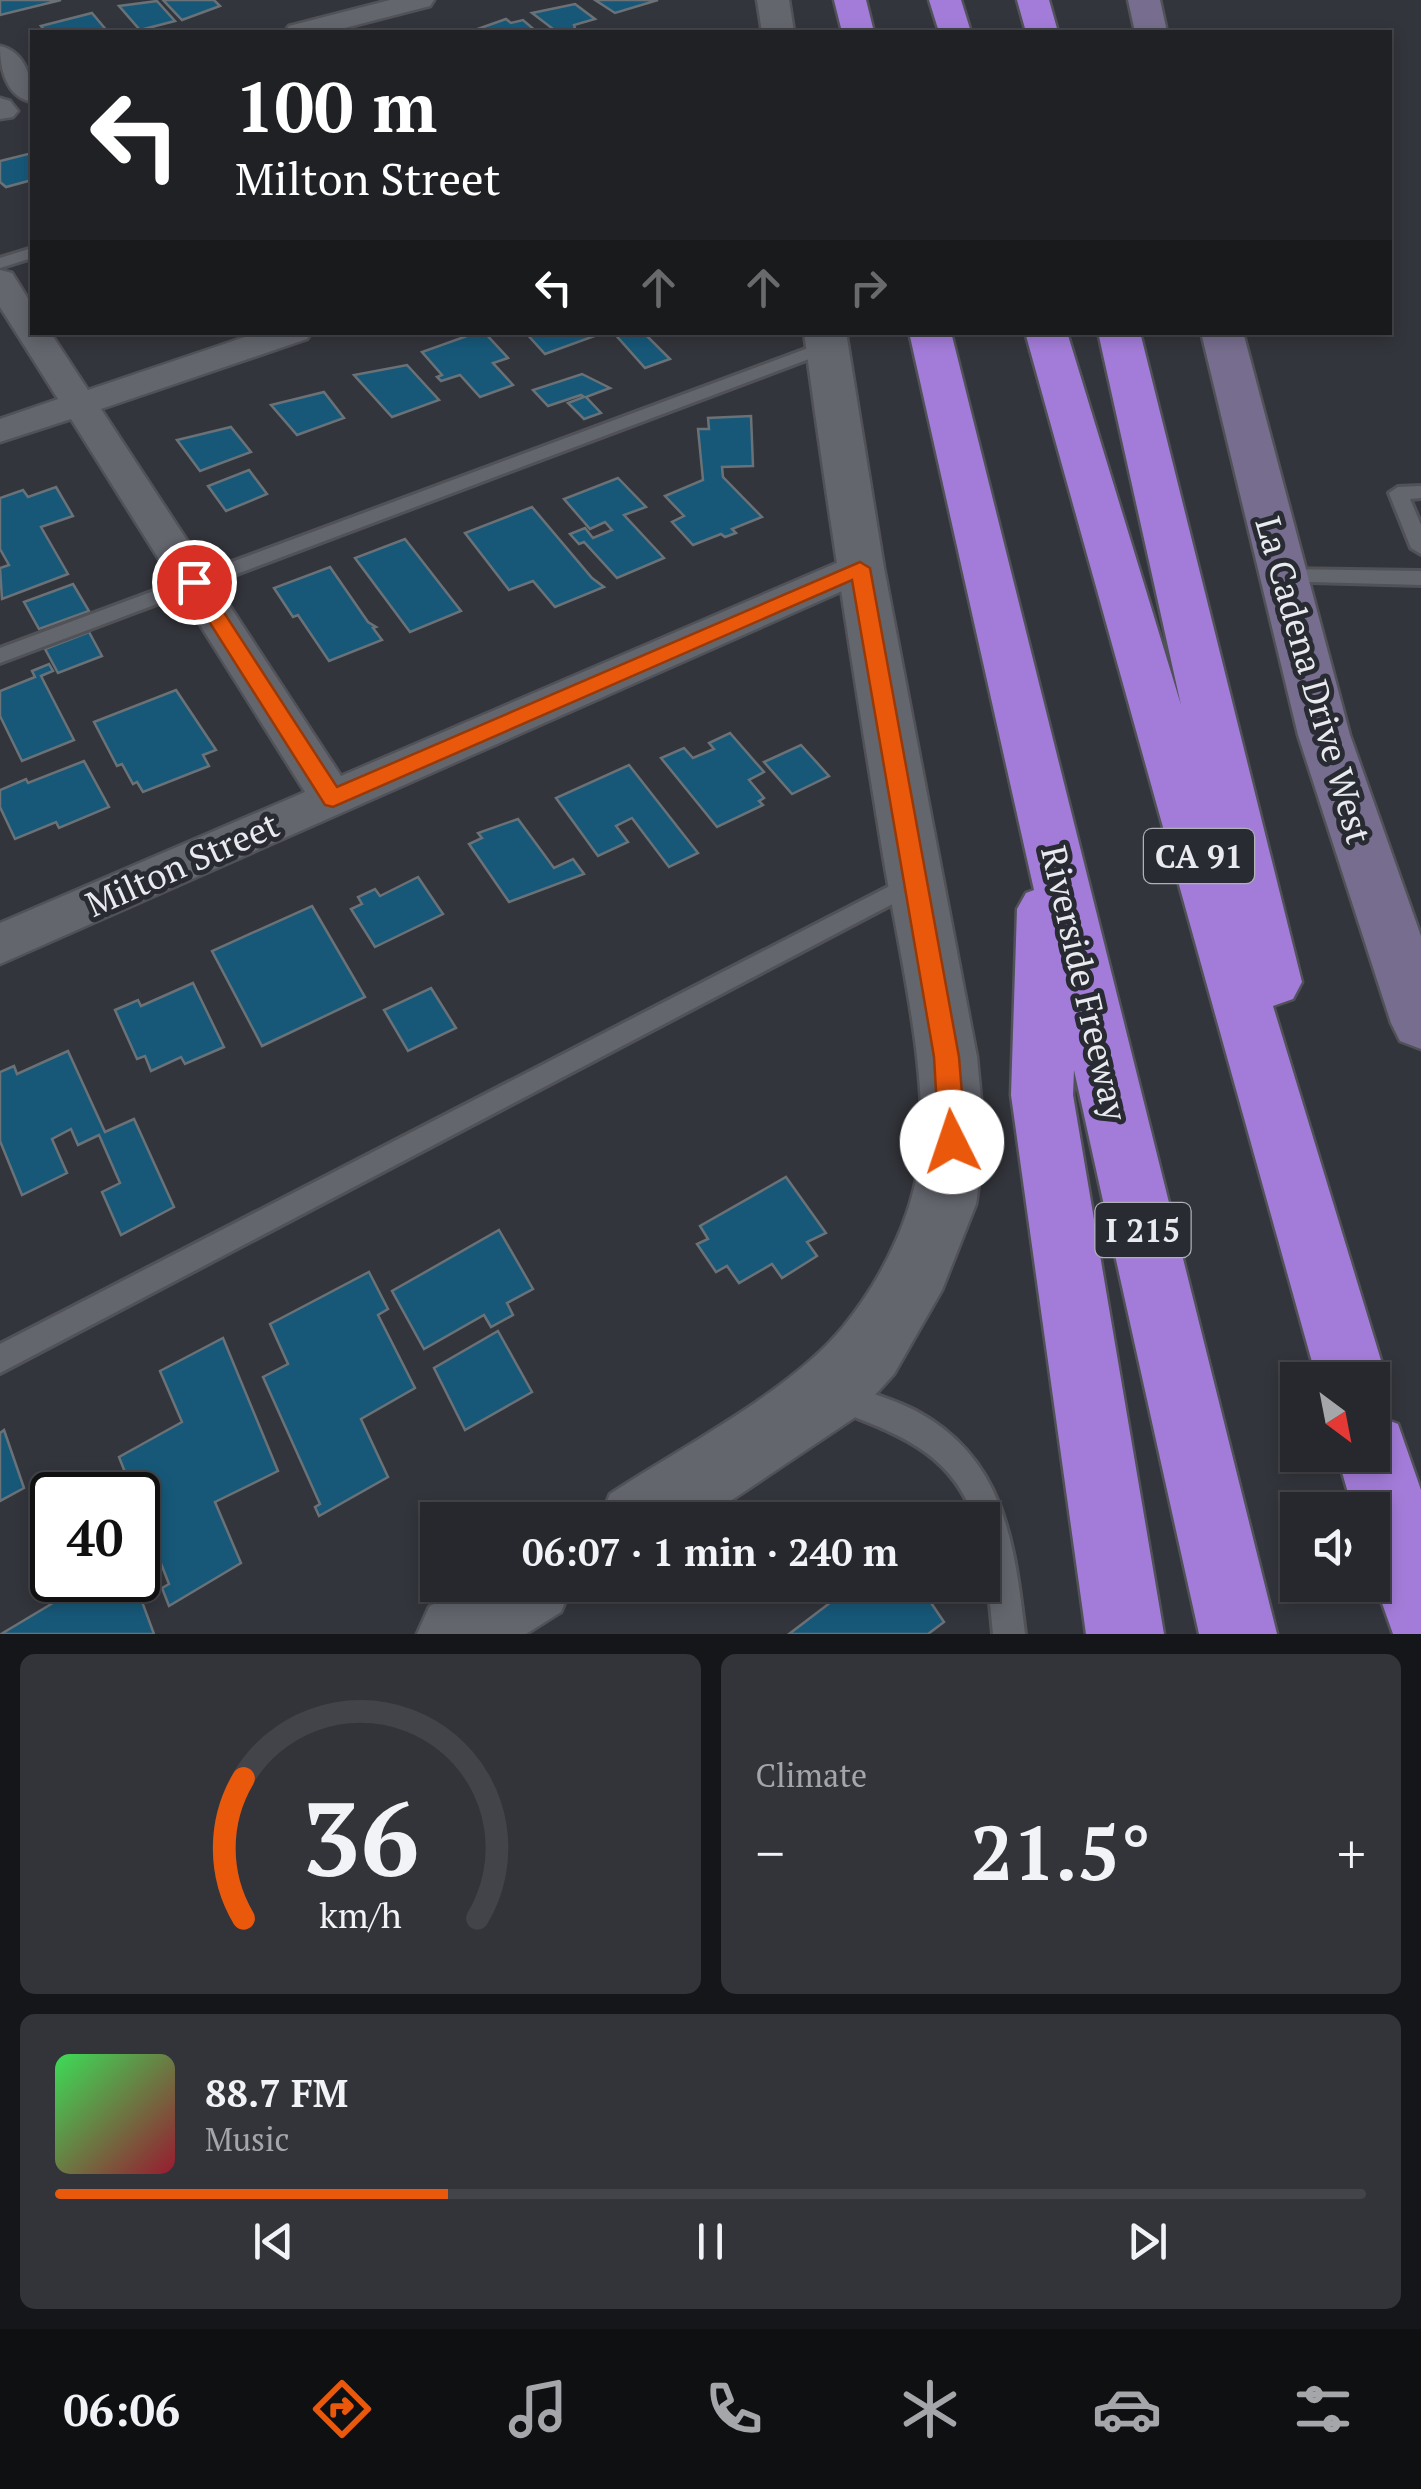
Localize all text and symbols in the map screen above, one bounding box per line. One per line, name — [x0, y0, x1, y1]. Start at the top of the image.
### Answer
text: 100 m — [235, 59, 437, 152]
icon: left — [70, 70, 200, 200]
text: Milton Street — [235, 148, 500, 208]
icon: left — [526, 260, 581, 315]
icon: ahead — [631, 260, 686, 315]
icon: ahead — [736, 260, 791, 315]
icon: right — [841, 260, 896, 315]
street label: La Cadena Drive West — [1245, 511, 1383, 849]
pin — [152, 540, 237, 625]
icon: arrive — [167, 555, 222, 610]
street label: Milton Street — [78, 801, 286, 927]
road number: CA 91 — [1144, 829, 1254, 883]
street label: Riverside Freeway — [1031, 841, 1139, 1126]
position arrow — [900, 1090, 1004, 1194]
road number: I 215 — [1096, 1203, 1190, 1257]
north arrow — [1280, 1362, 1390, 1472]
map controls — [1280, 1362, 1390, 1602]
speed limit sign: 40 — [30, 1472, 160, 1602]
button: sound — [1280, 1492, 1390, 1602]
text: 06:07 · 1 min · 240 m — [522, 1527, 898, 1577]
text: Climate — [756, 1754, 867, 1796]
text: 36 — [301, 1768, 419, 1906]
text: 21.5° — [971, 1802, 1151, 1901]
text: − — [756, 1816, 785, 1889]
text: + — [1337, 1816, 1366, 1889]
text: km/h — [319, 1891, 402, 1938]
text: 88.7 FM — [205, 2068, 348, 2118]
text: Music — [205, 2118, 290, 2160]
icon: previous — [246, 2214, 301, 2269]
icon: pause — [683, 2214, 738, 2269]
icon: next — [1120, 2214, 1175, 2269]
icon: directions — [307, 2374, 377, 2444]
icon: music — [503, 2374, 573, 2444]
icon: phone — [699, 2374, 769, 2444]
icon: climate — [895, 2374, 965, 2444]
icon: car — [1092, 2374, 1162, 2444]
icon: filters — [1288, 2374, 1358, 2444]
text: 06:06 — [63, 2379, 180, 2439]

